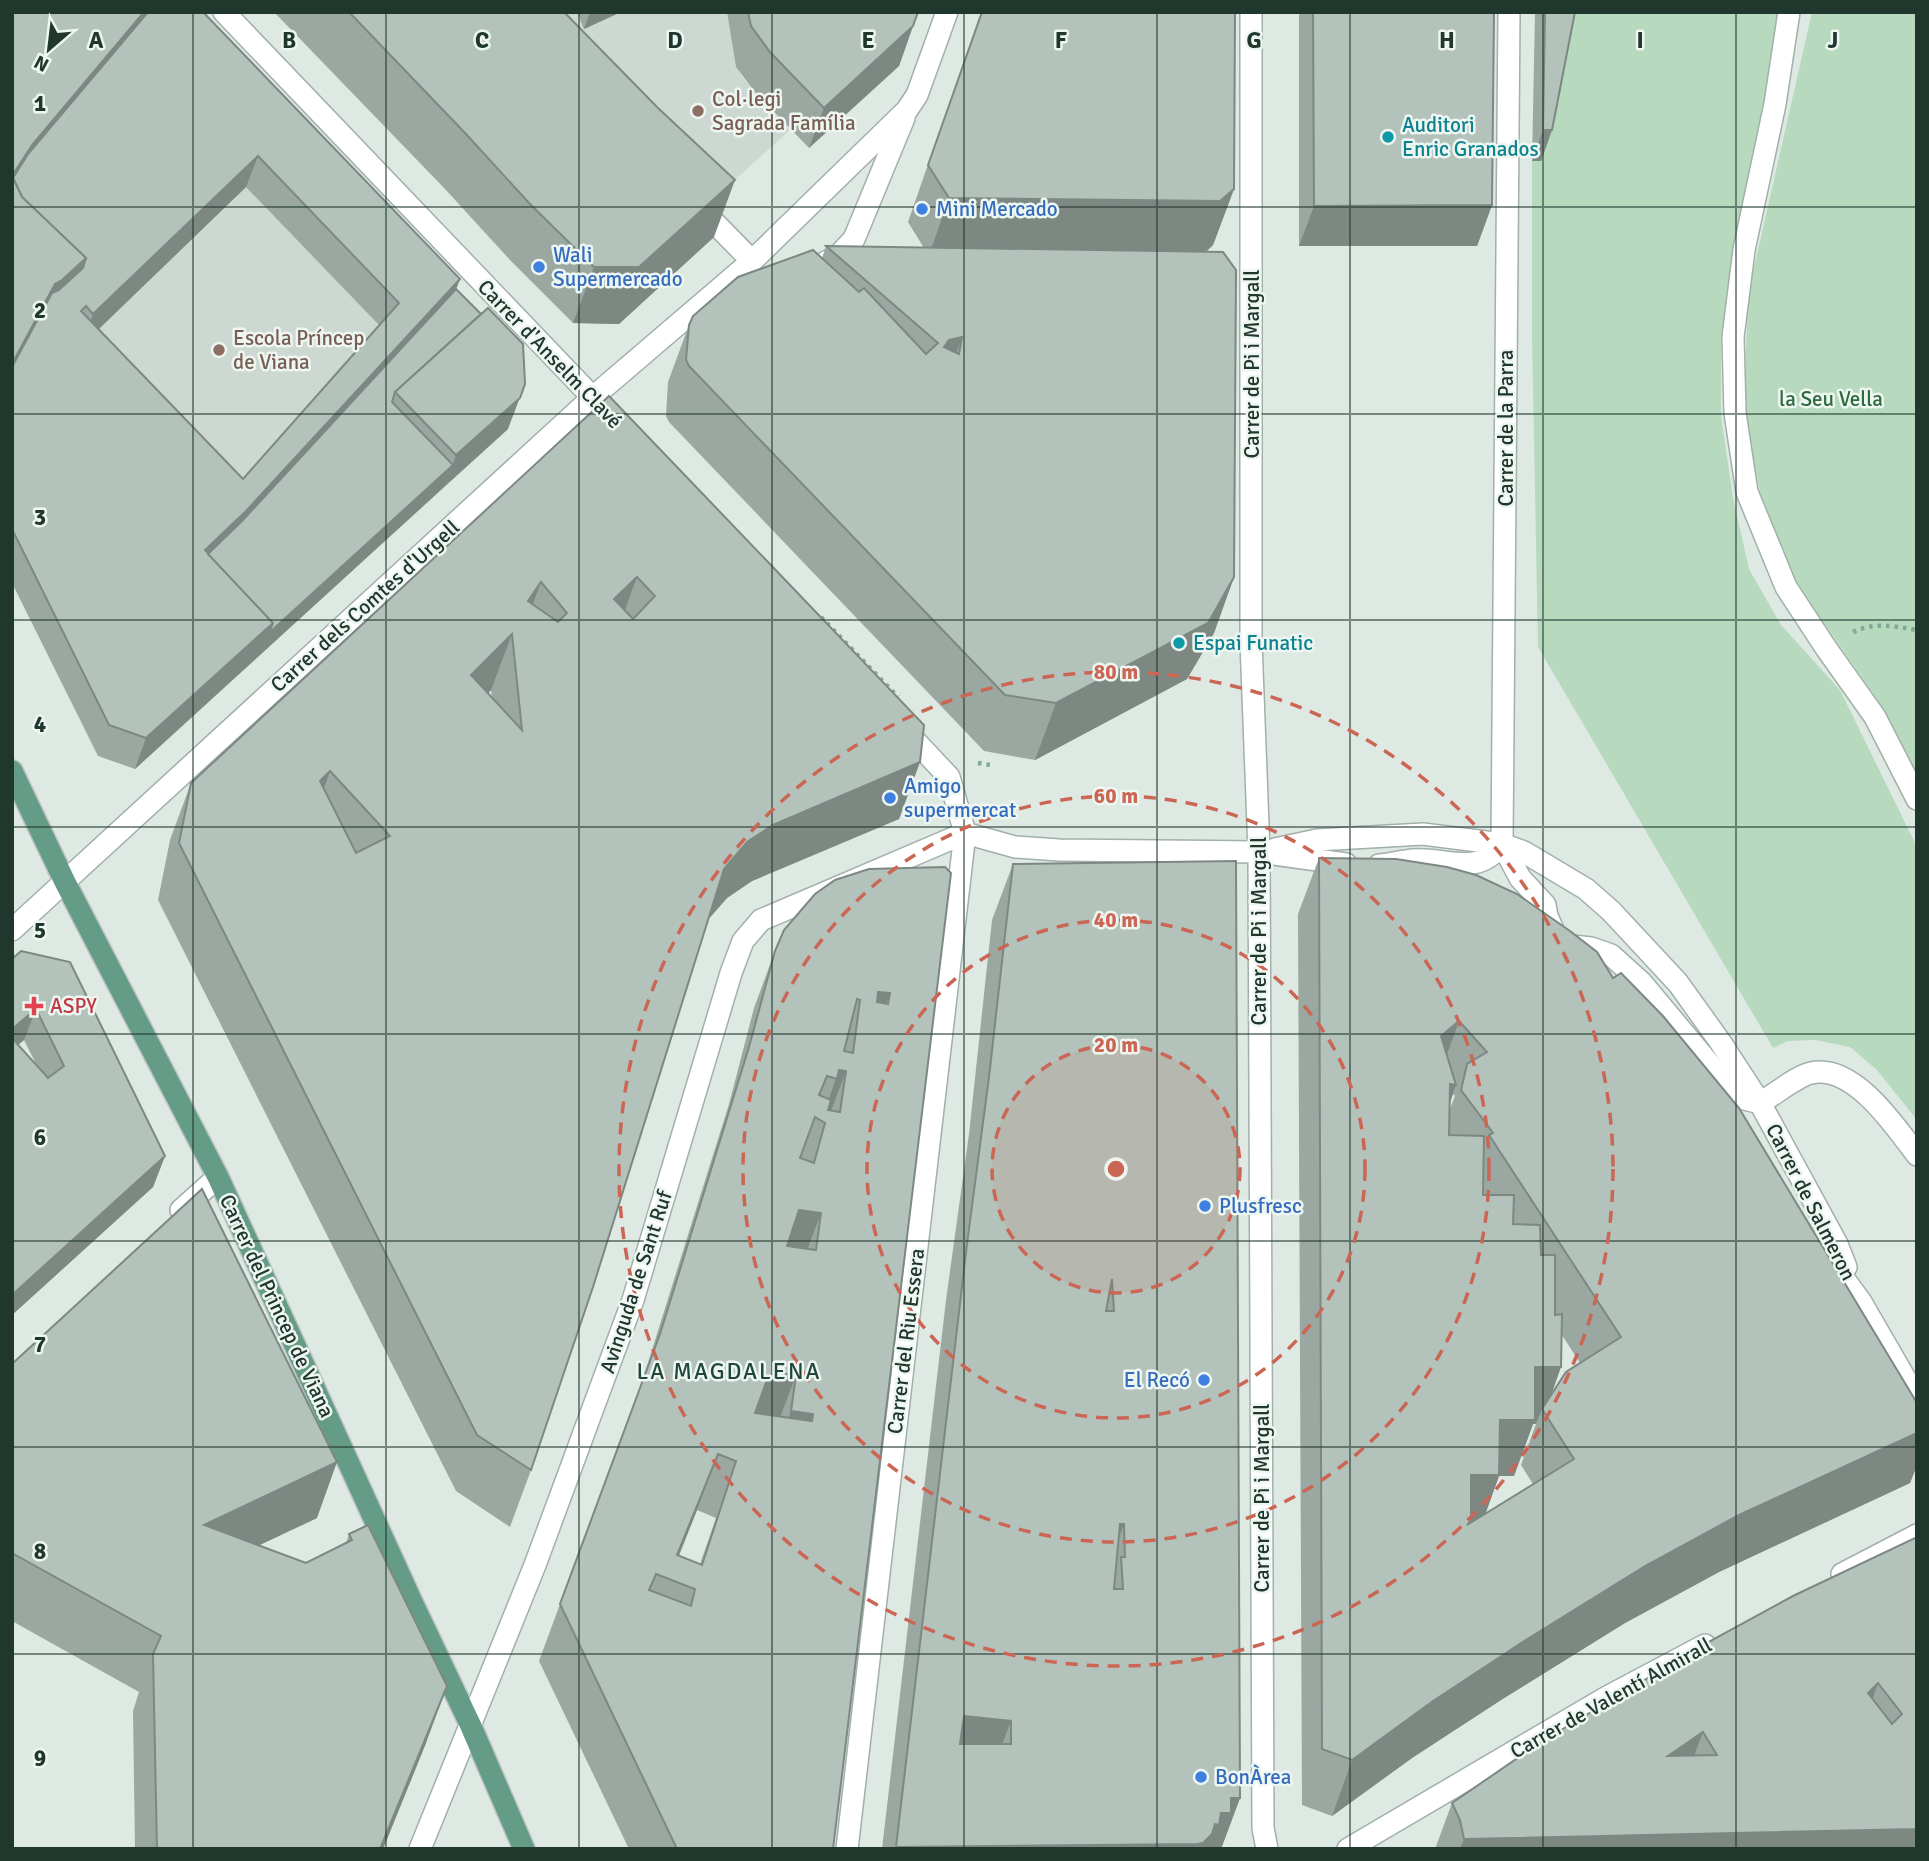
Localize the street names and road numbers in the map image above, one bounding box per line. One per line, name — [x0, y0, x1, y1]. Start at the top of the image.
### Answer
street label: Carrer de Pi i Margall — [1239, 270, 1265, 458]
street label: Carrer d'Anselm Clavé — [472, 274, 628, 434]
street label: Carrer de la Parra — [1493, 350, 1519, 506]
street label: Carrer dels Comtes d'Urgell — [265, 514, 465, 698]
street label: Carrer de Pi i Margall — [1246, 837, 1272, 1025]
street label: Carrer de Salmeron — [1760, 1119, 1862, 1285]
street label: Avinguda de Sant Ruf — [594, 1186, 678, 1377]
street label: Carrer del Princep de Viana — [214, 1190, 340, 1422]
street label: Carrer del Riu Essera — [882, 1247, 930, 1435]
street label: Carrer de Pi i Margall — [1249, 1404, 1275, 1592]
street label: Carrer de Valentí Almirall — [1506, 1632, 1716, 1764]

